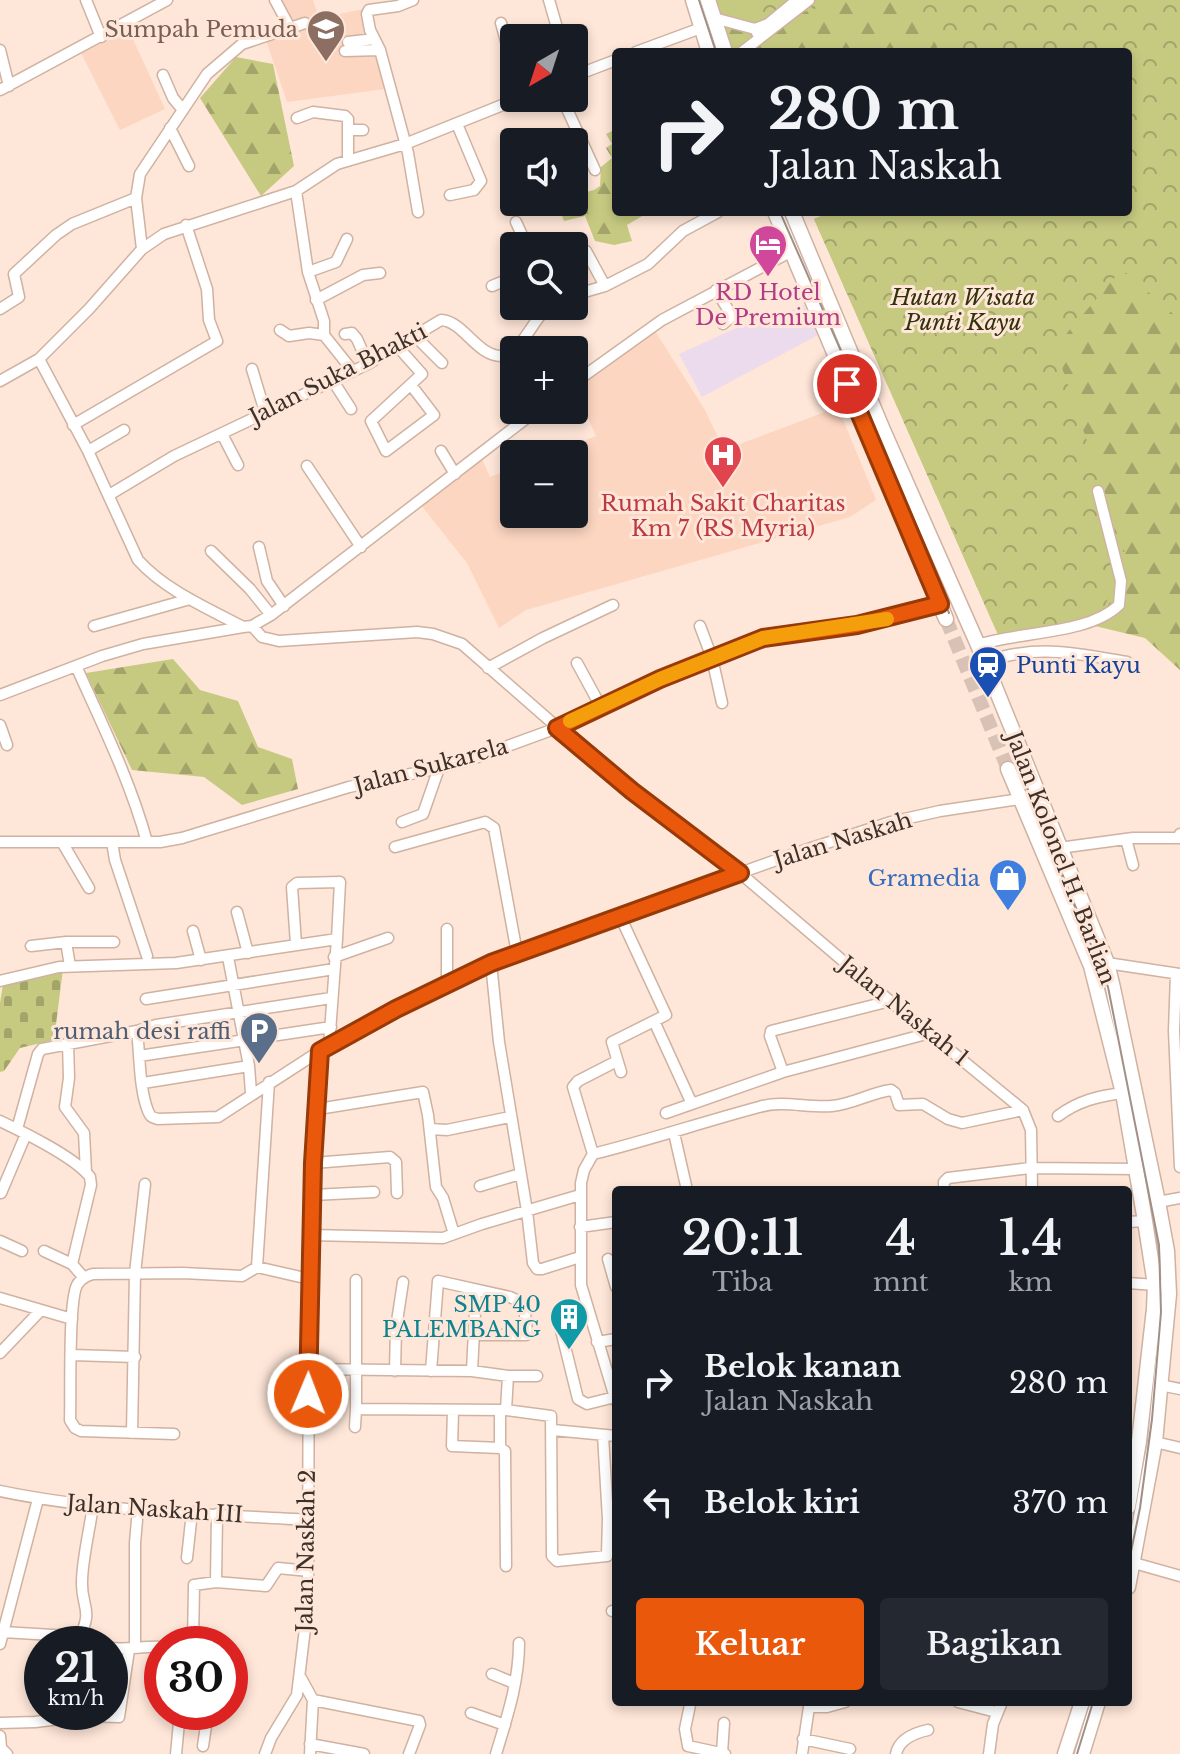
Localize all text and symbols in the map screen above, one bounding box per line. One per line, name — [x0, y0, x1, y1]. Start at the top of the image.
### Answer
school or university icon: Sumpah Pemuda — [305, 8, 347, 63]
place label: Sumpah Pemuda — [104, 16, 299, 43]
north arrow — [500, 24, 588, 112]
map controls — [500, 24, 588, 528]
text: 280 m — [768, 75, 959, 144]
icon: right — [636, 80, 740, 184]
button: sound — [500, 128, 588, 216]
text: Jalan Naskah — [768, 144, 1002, 189]
hotel icon: RD Hotel De Premium — [747, 223, 789, 278]
button: search — [500, 232, 588, 320]
place label: RD Hotel De Premium — [695, 279, 841, 331]
park label: Hutan Wisata Punti Kayu — [890, 284, 1035, 336]
street label: Jalan Suka Bhakti — [242, 317, 432, 432]
button: + — [500, 336, 588, 424]
pin — [813, 350, 881, 418]
icon: arrive — [825, 362, 869, 406]
hospital icon: Rumah Sakit Charitas Km 7 (RS Myria) — [702, 434, 744, 489]
button: − — [500, 440, 588, 528]
place label: Rumah Sakit Charitas Km 7 (RS Myria) — [601, 490, 845, 542]
station icon: Punti Kayu — [967, 644, 1009, 699]
place label: Punti Kayu — [1016, 652, 1141, 679]
street label: Jalan Kolonel H. Barlian — [999, 725, 1122, 988]
street label: Jalan Sukarela — [348, 732, 511, 800]
street label: Jalan Naskah — [768, 806, 915, 875]
shop icon: Gramedia — [987, 857, 1029, 912]
place label: Gramedia — [867, 865, 981, 892]
street label: Jalan Naskah 1 — [831, 949, 974, 1072]
parking icon: rumah desi raffi — [238, 1010, 280, 1065]
place label: rumah desi raffi — [53, 1018, 231, 1045]
text: 20:11 — [681, 1208, 804, 1268]
text: 4 — [886, 1208, 916, 1268]
text: 1.4 — [998, 1208, 1063, 1268]
text: Tiba — [712, 1266, 773, 1298]
text: mnt — [873, 1266, 929, 1298]
text: km — [1008, 1266, 1052, 1298]
place label: SMP 40 PALEMBANG — [382, 1291, 541, 1343]
building icon: SMP 40 PALEMBANG — [548, 1296, 590, 1351]
text: Belok kanan — [704, 1348, 901, 1385]
position arrow — [266, 1352, 350, 1436]
icon: right — [636, 1360, 680, 1404]
text: 280 m — [1009, 1364, 1108, 1401]
text: Jalan Naskah — [704, 1385, 873, 1417]
street label: Jalan Naskah 2 — [291, 1469, 321, 1636]
icon: left — [636, 1480, 680, 1524]
text: Belok kiri — [704, 1484, 860, 1521]
text: 370 m — [1012, 1484, 1108, 1521]
street label: Jalan Naskah III — [63, 1489, 244, 1529]
button: Keluar — [636, 1598, 864, 1690]
button: Bagikan — [880, 1598, 1108, 1690]
speed limit sign: 30 — [144, 1626, 248, 1730]
text: 21 — [54, 1643, 98, 1693]
text: km/h — [48, 1686, 104, 1710]

